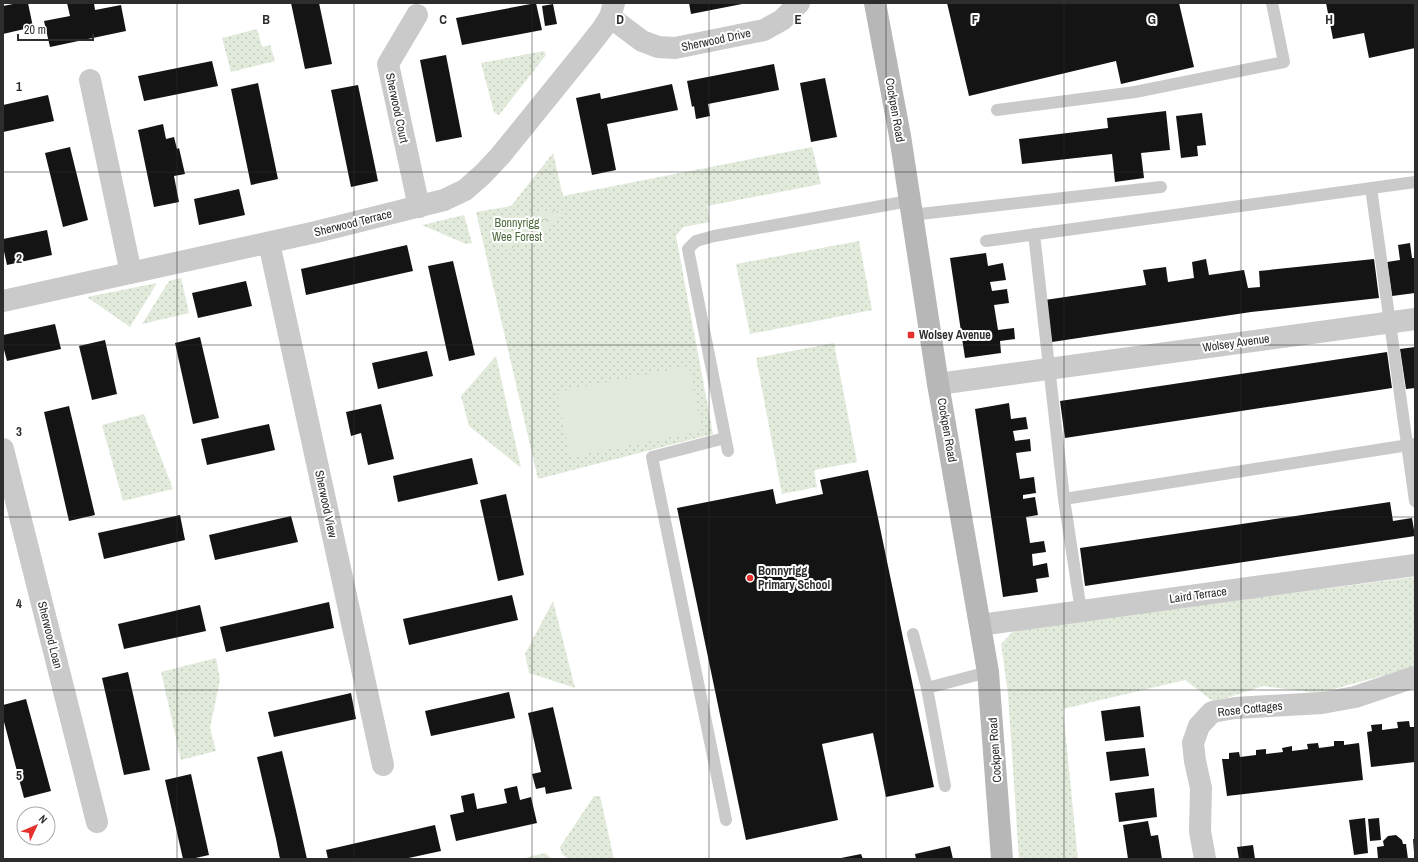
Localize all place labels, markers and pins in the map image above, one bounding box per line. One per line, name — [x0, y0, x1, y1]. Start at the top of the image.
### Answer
place label: Wolsey Avenue — [919, 327, 991, 343]
marker: Wolsey Avenue — [906, 330, 916, 340]
place label: Bonnyrigg Primary School — [758, 563, 830, 593]
marker: Bonnyrigg Primary School — [745, 573, 755, 583]

